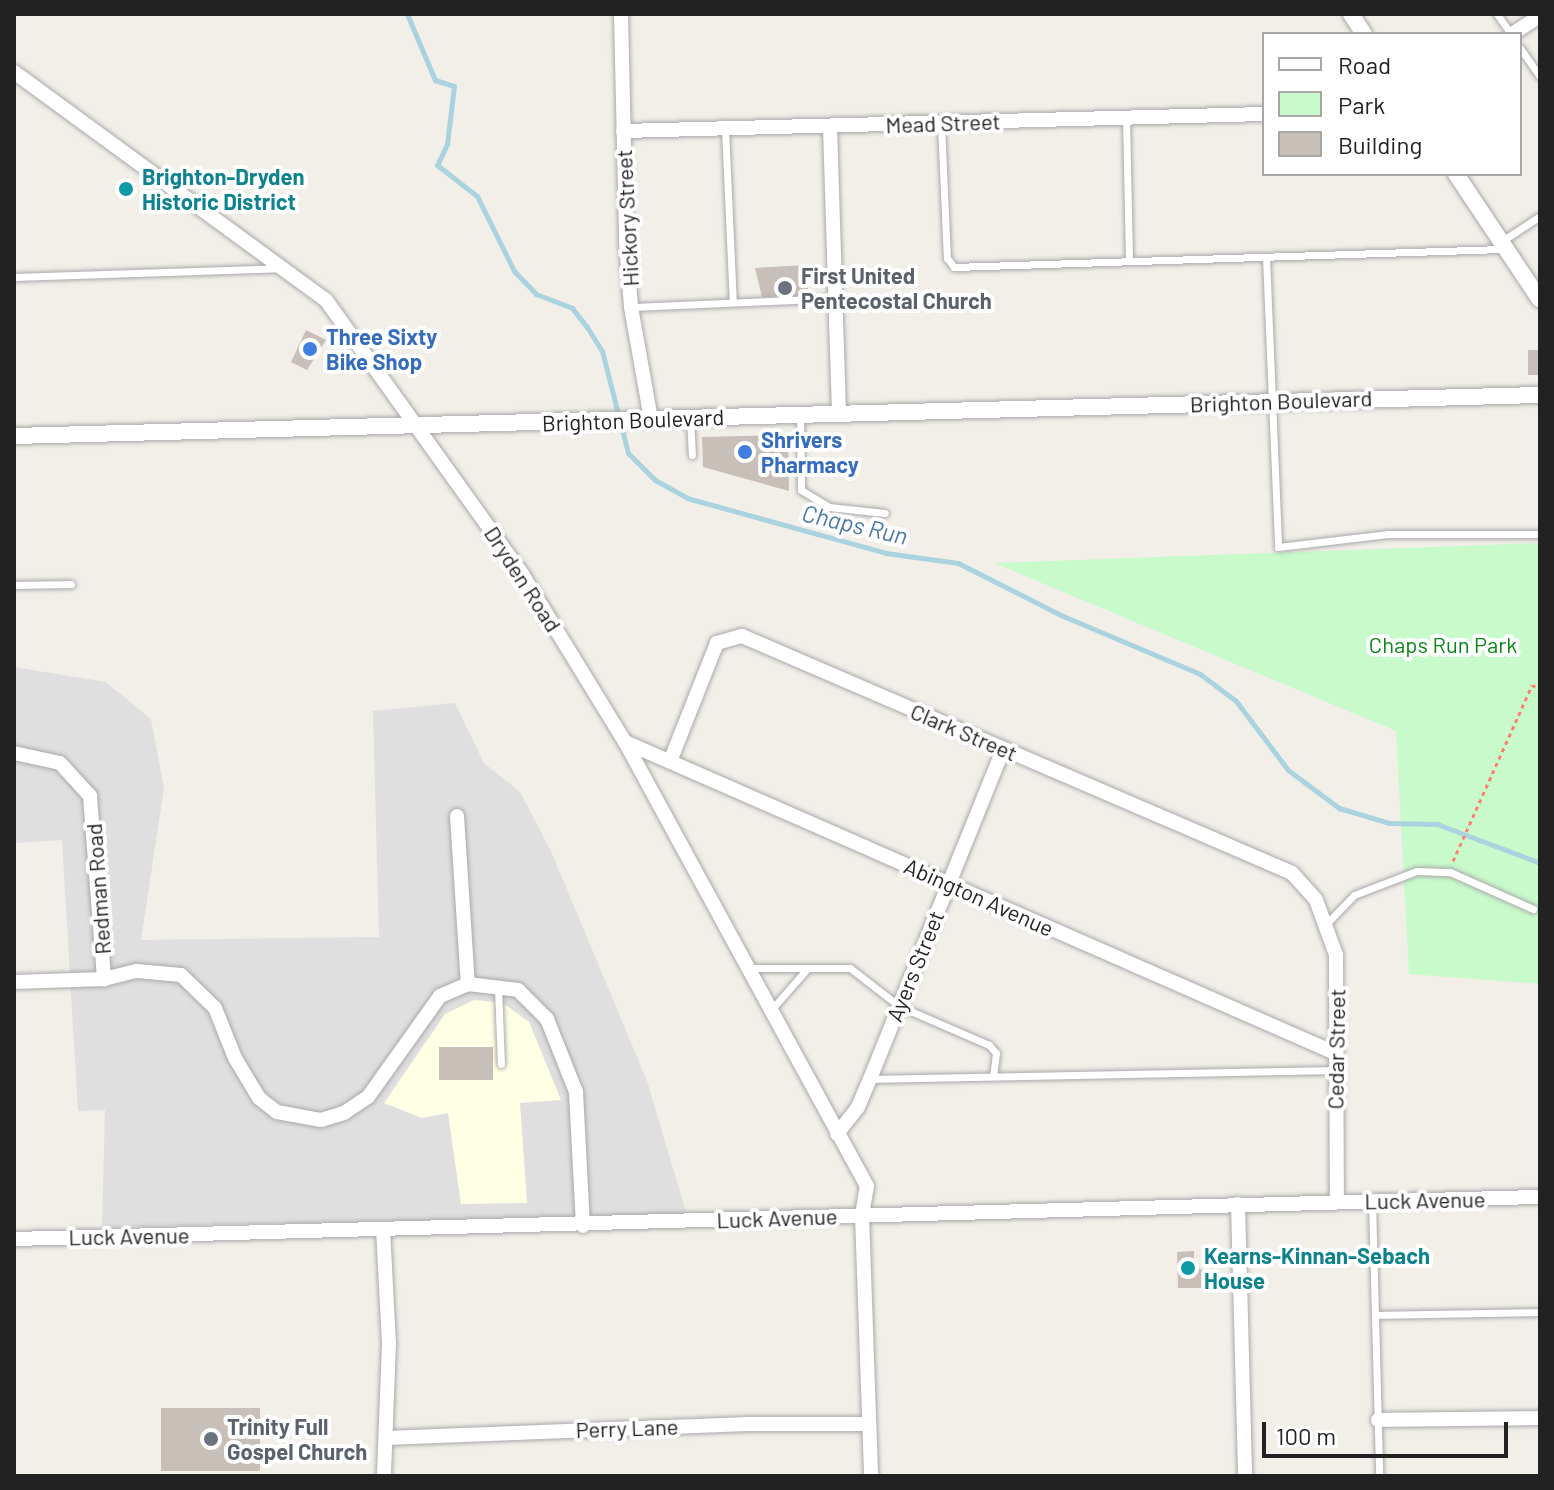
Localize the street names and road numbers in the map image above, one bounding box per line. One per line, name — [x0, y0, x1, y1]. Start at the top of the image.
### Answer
street label: Mead Street — [885, 108, 1001, 138]
street label: Hickory Street — [610, 149, 644, 287]
street label: Brighton Boulevard — [1189, 385, 1373, 417]
street label: Brighton Boulevard — [541, 404, 725, 436]
street label: Dryden Road — [479, 521, 567, 637]
street label: Clark Street — [907, 698, 1021, 766]
street label: Redman Road — [80, 823, 116, 955]
street label: Abington Avenue — [900, 852, 1058, 942]
street label: Ayers Street — [881, 907, 949, 1025]
street label: Cedar Street — [1322, 988, 1350, 1110]
street label: Luck Avenue — [1364, 1186, 1486, 1214]
street label: Luck Avenue — [716, 1203, 838, 1233]
street label: Luck Avenue — [68, 1222, 190, 1250]
street label: Perry Lane — [575, 1413, 679, 1443]

